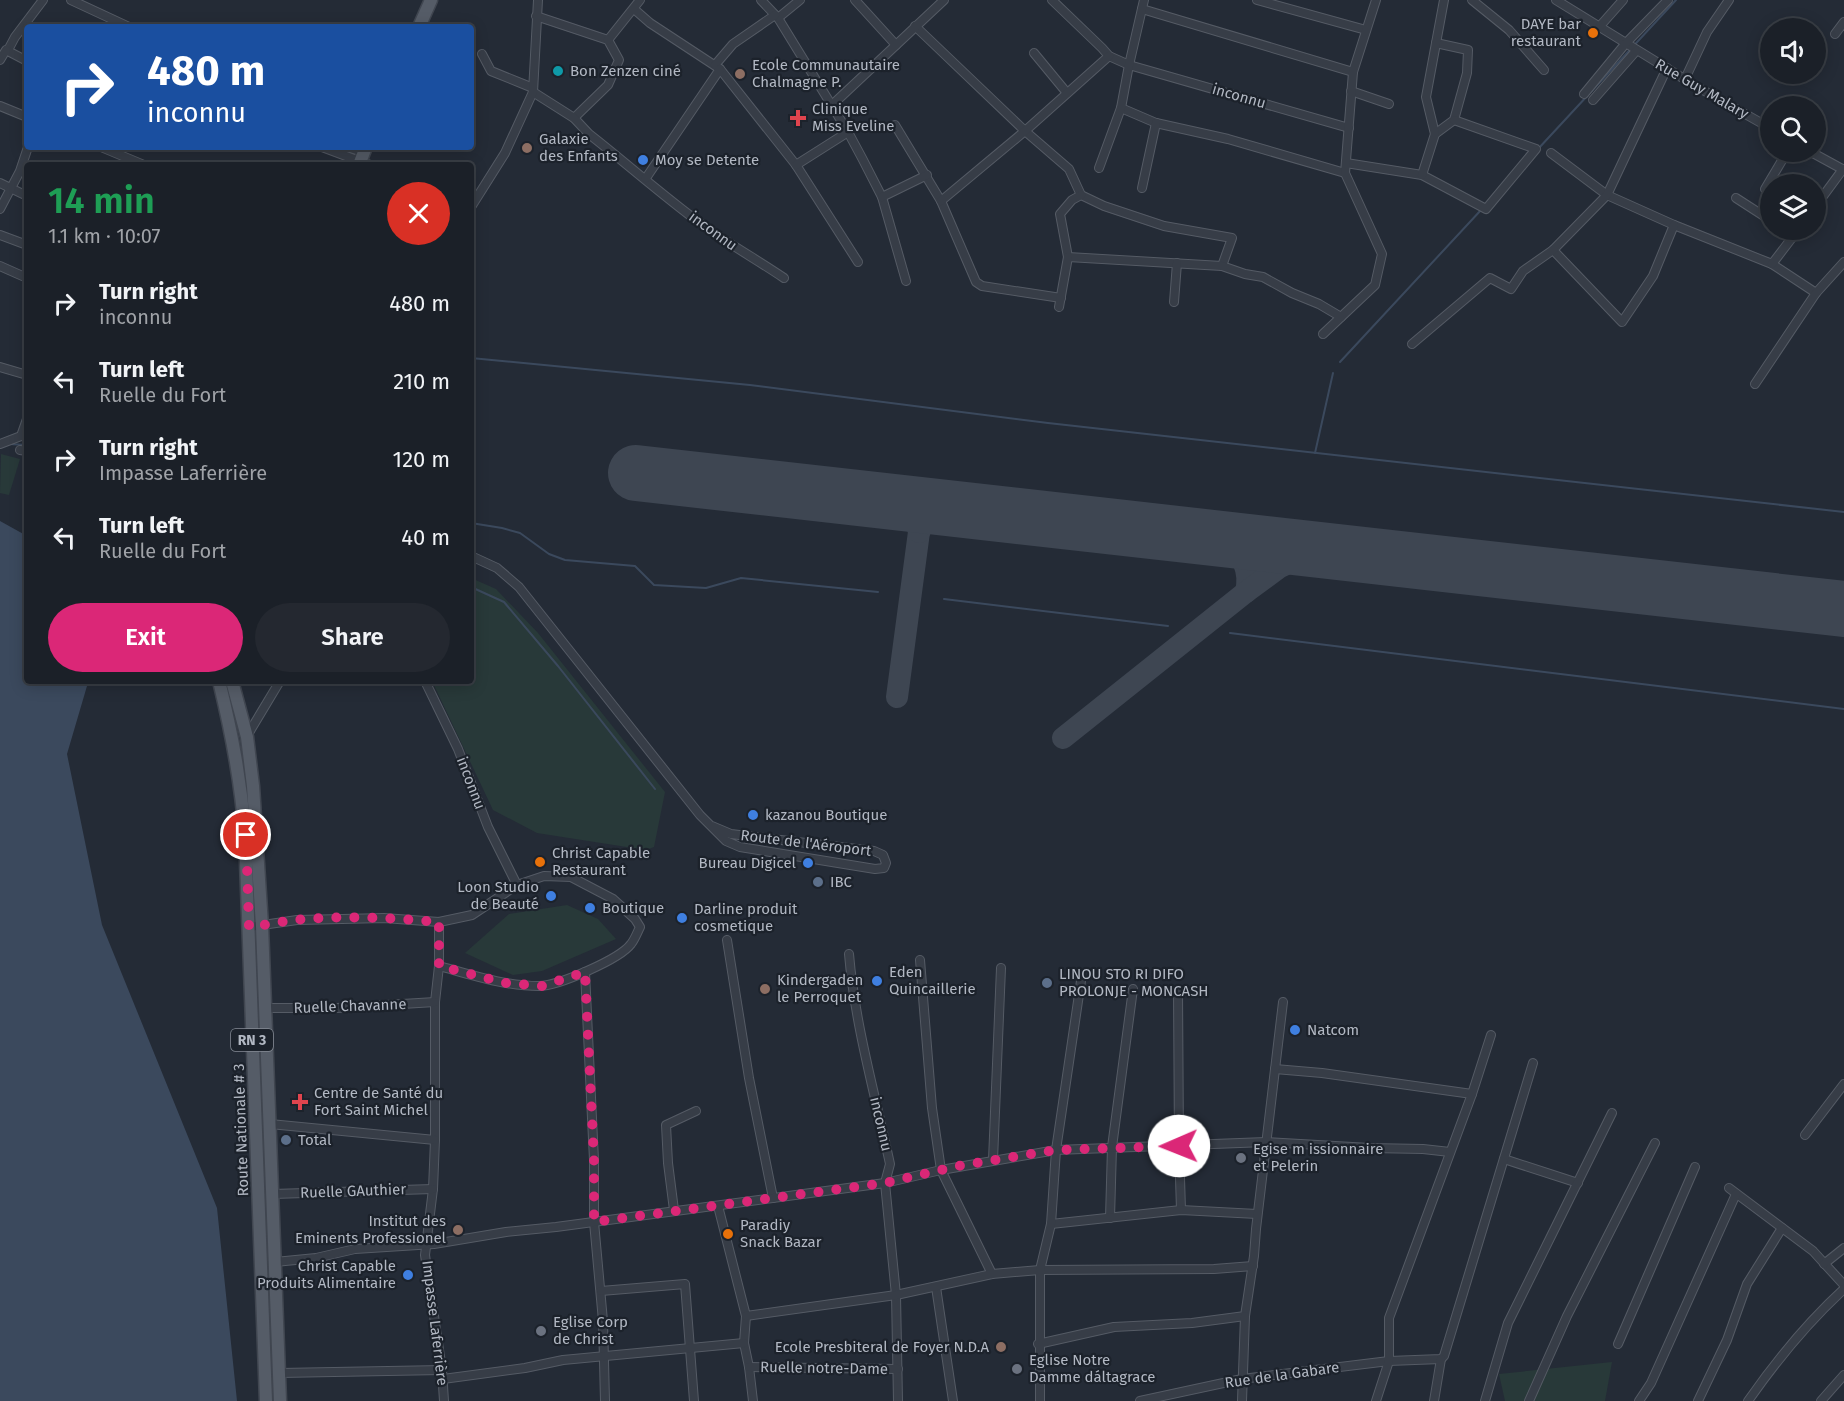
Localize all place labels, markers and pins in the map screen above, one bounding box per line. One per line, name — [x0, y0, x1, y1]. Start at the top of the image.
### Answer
place label: DAYE bar restaurant — [1511, 15, 1582, 50]
marker: DAYE bar restaurant — [1586, 26, 1600, 40]
place label: Ecole Communautaire Chalmagne P. — [752, 56, 900, 91]
place label: Bon Zenzen ciné — [570, 62, 681, 80]
marker: Bon Zenzen ciné — [551, 64, 565, 78]
marker: Ecole Communautaire Chalmagne P. — [733, 67, 747, 81]
place label: Clinique Miss Eveline — [812, 100, 895, 135]
marker: Clinique Miss Eveline — [789, 109, 807, 127]
place label: Galaxie des Enfants — [539, 130, 618, 165]
marker: Galaxie des Enfants — [520, 141, 534, 155]
place label: Moy se Detente — [655, 151, 759, 169]
marker: Moy se Detente — [636, 153, 650, 167]
place label: kazanou Boutique — [765, 806, 888, 824]
marker: kazanou Boutique — [746, 808, 760, 822]
pin — [220, 809, 271, 860]
place label: Christ Capable Restaurant — [552, 844, 650, 879]
place label: Bureau Digicel — [699, 854, 797, 872]
marker: Christ Capable Restaurant — [533, 855, 547, 869]
marker: Bureau Digicel — [801, 856, 815, 870]
place label: IBC — [830, 873, 853, 891]
marker: IBC — [811, 875, 825, 889]
place label: Loon Studio de Beauté — [457, 878, 539, 913]
marker: Loon Studio de Beauté — [544, 889, 558, 903]
place label: Boutique — [602, 899, 664, 917]
place label: Darline produit cosmetique — [694, 900, 798, 935]
marker: Boutique — [583, 901, 597, 915]
marker: Darline produit cosmetique — [675, 911, 689, 925]
place label: Eden Quincaillerie — [889, 963, 976, 998]
place label: LINOU STO RI DIFO PROLONJE - MONCASH — [1059, 965, 1209, 1000]
place label: Kindergaden le Perroquet — [777, 971, 863, 1006]
marker: Eden Quincaillerie — [870, 974, 884, 988]
marker: LINOU STO RI DIFO PROLONJE - MONCASH — [1040, 976, 1054, 990]
marker: Kindergaden le Perroquet — [758, 982, 772, 996]
place label: Natcom — [1307, 1021, 1359, 1039]
marker: Natcom — [1288, 1023, 1302, 1037]
place label: Centre de Santé du Fort Saint Michel — [314, 1084, 443, 1119]
marker: Centre de Santé du Fort Saint Michel — [291, 1093, 309, 1111]
place label: Total — [298, 1131, 332, 1149]
marker: Total — [279, 1133, 293, 1147]
place label: Egise m issionnaire et Pelerin — [1253, 1140, 1383, 1175]
marker: Egise m issionnaire et Pelerin — [1234, 1151, 1248, 1165]
place label: Institut des Eminents Professionel — [295, 1212, 447, 1247]
place label: Paradiy Snack Bazar — [740, 1216, 822, 1251]
marker: Institut des Eminents Professionel — [451, 1223, 465, 1237]
marker: Paradiy Snack Bazar — [721, 1227, 735, 1241]
place label: Christ Capable Produits Alimentaire — [257, 1257, 396, 1292]
marker: Christ Capable Produits Alimentaire — [401, 1268, 415, 1282]
place label: Eglise Corp de Christ — [553, 1313, 628, 1348]
marker: Eglise Corp de Christ — [534, 1324, 548, 1338]
place label: Ecole Presbiteral de Foyer N.D.A — [775, 1338, 989, 1356]
marker: Ecole Presbiteral de Foyer N.D.A — [994, 1340, 1008, 1354]
place label: Eglise Notre Damme dáltagrace — [1029, 1351, 1156, 1386]
marker: Eglise Notre Damme dáltagrace — [1010, 1362, 1024, 1376]

